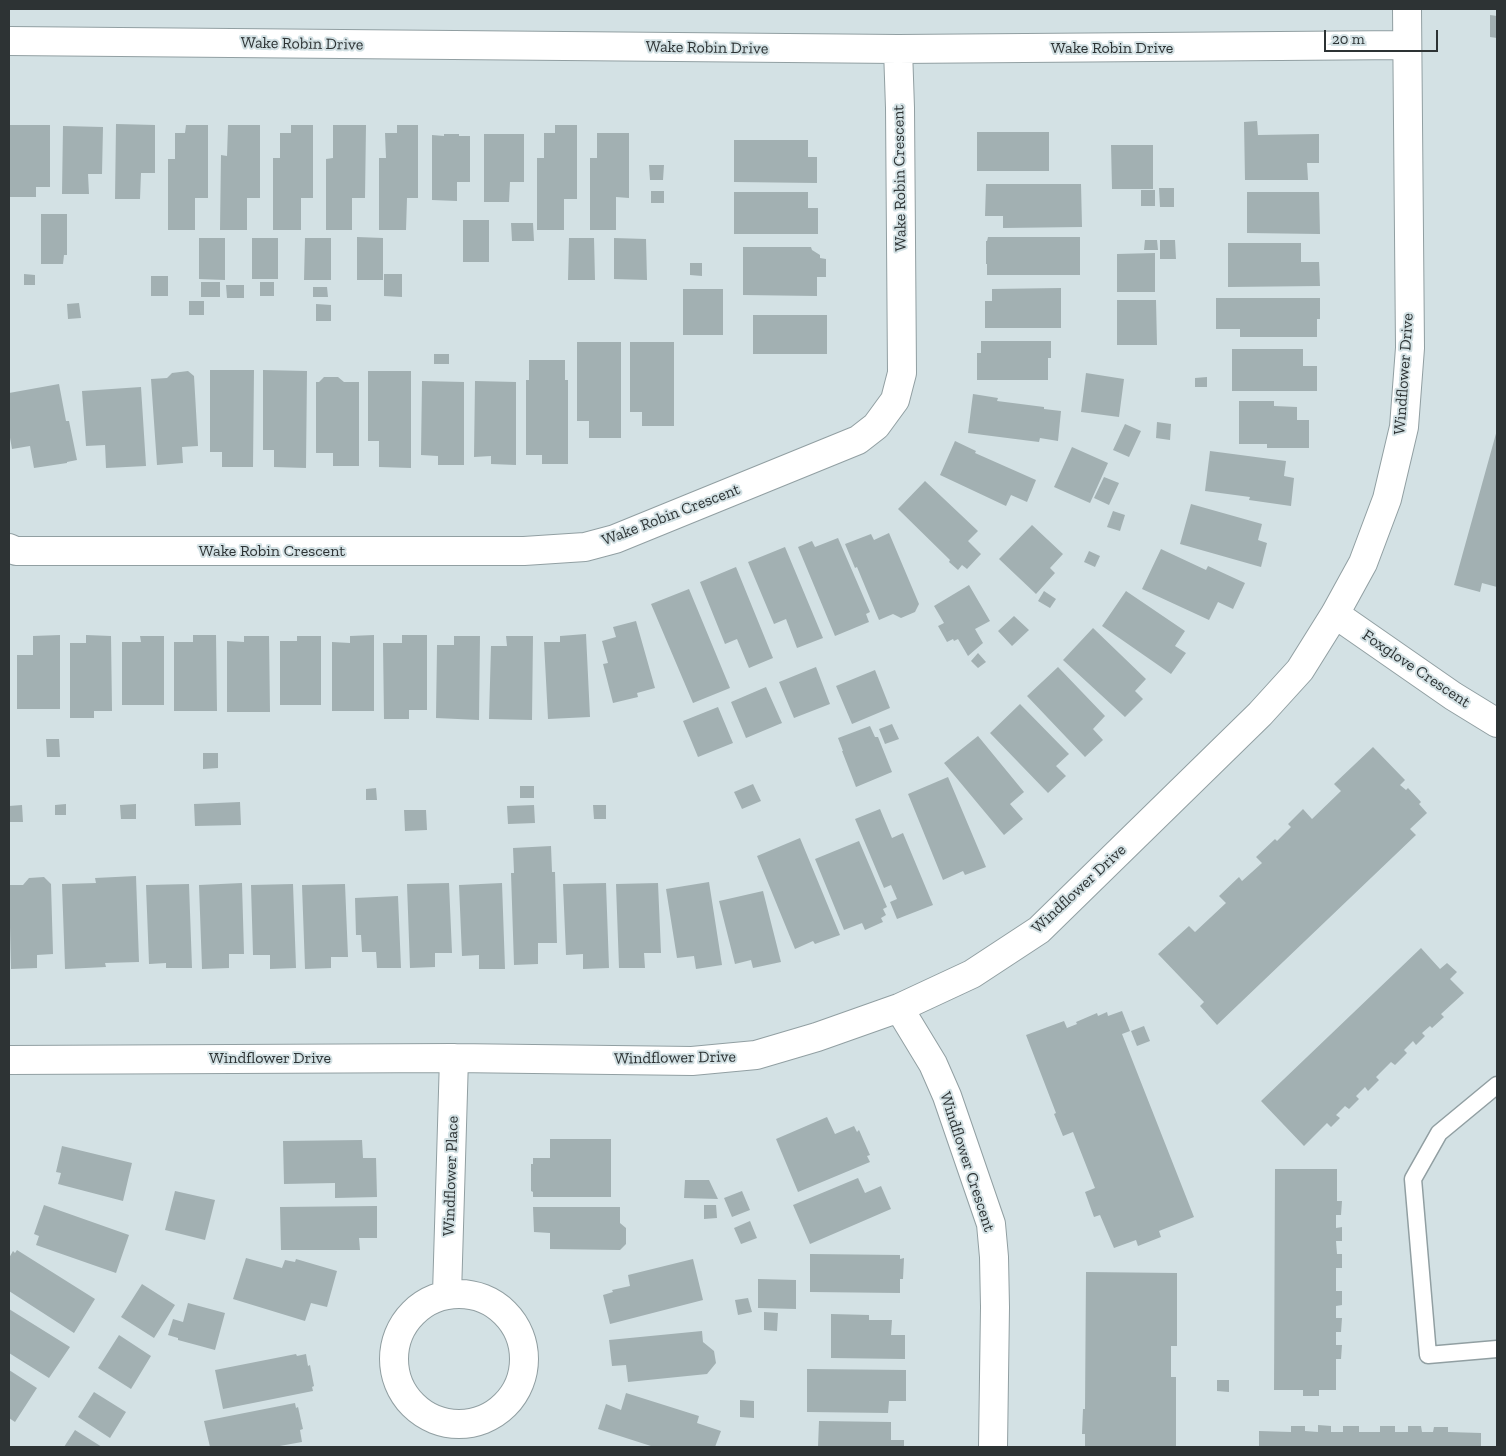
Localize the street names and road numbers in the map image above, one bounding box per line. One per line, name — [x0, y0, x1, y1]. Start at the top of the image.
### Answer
street label: Wake Robin Drive — [241, 33, 363, 55]
street label: Wake Robin Drive — [646, 37, 768, 59]
street label: Wake Robin Drive — [1051, 38, 1173, 58]
street label: Wake Robin Crescent — [889, 105, 911, 251]
street label: Windflower Drive — [1390, 313, 1418, 435]
street label: Wake Robin Crescent — [599, 480, 743, 550]
street label: Wake Robin Crescent — [199, 541, 345, 561]
street label: Foxglove Crescent — [1358, 626, 1474, 712]
street label: Windflower Drive — [1028, 840, 1130, 938]
street label: Windflower Drive — [614, 1047, 736, 1069]
street label: Windflower Drive — [209, 1048, 331, 1068]
street label: Windflower Crescent — [935, 1090, 999, 1234]
street label: Windflower Place — [439, 1116, 463, 1236]

